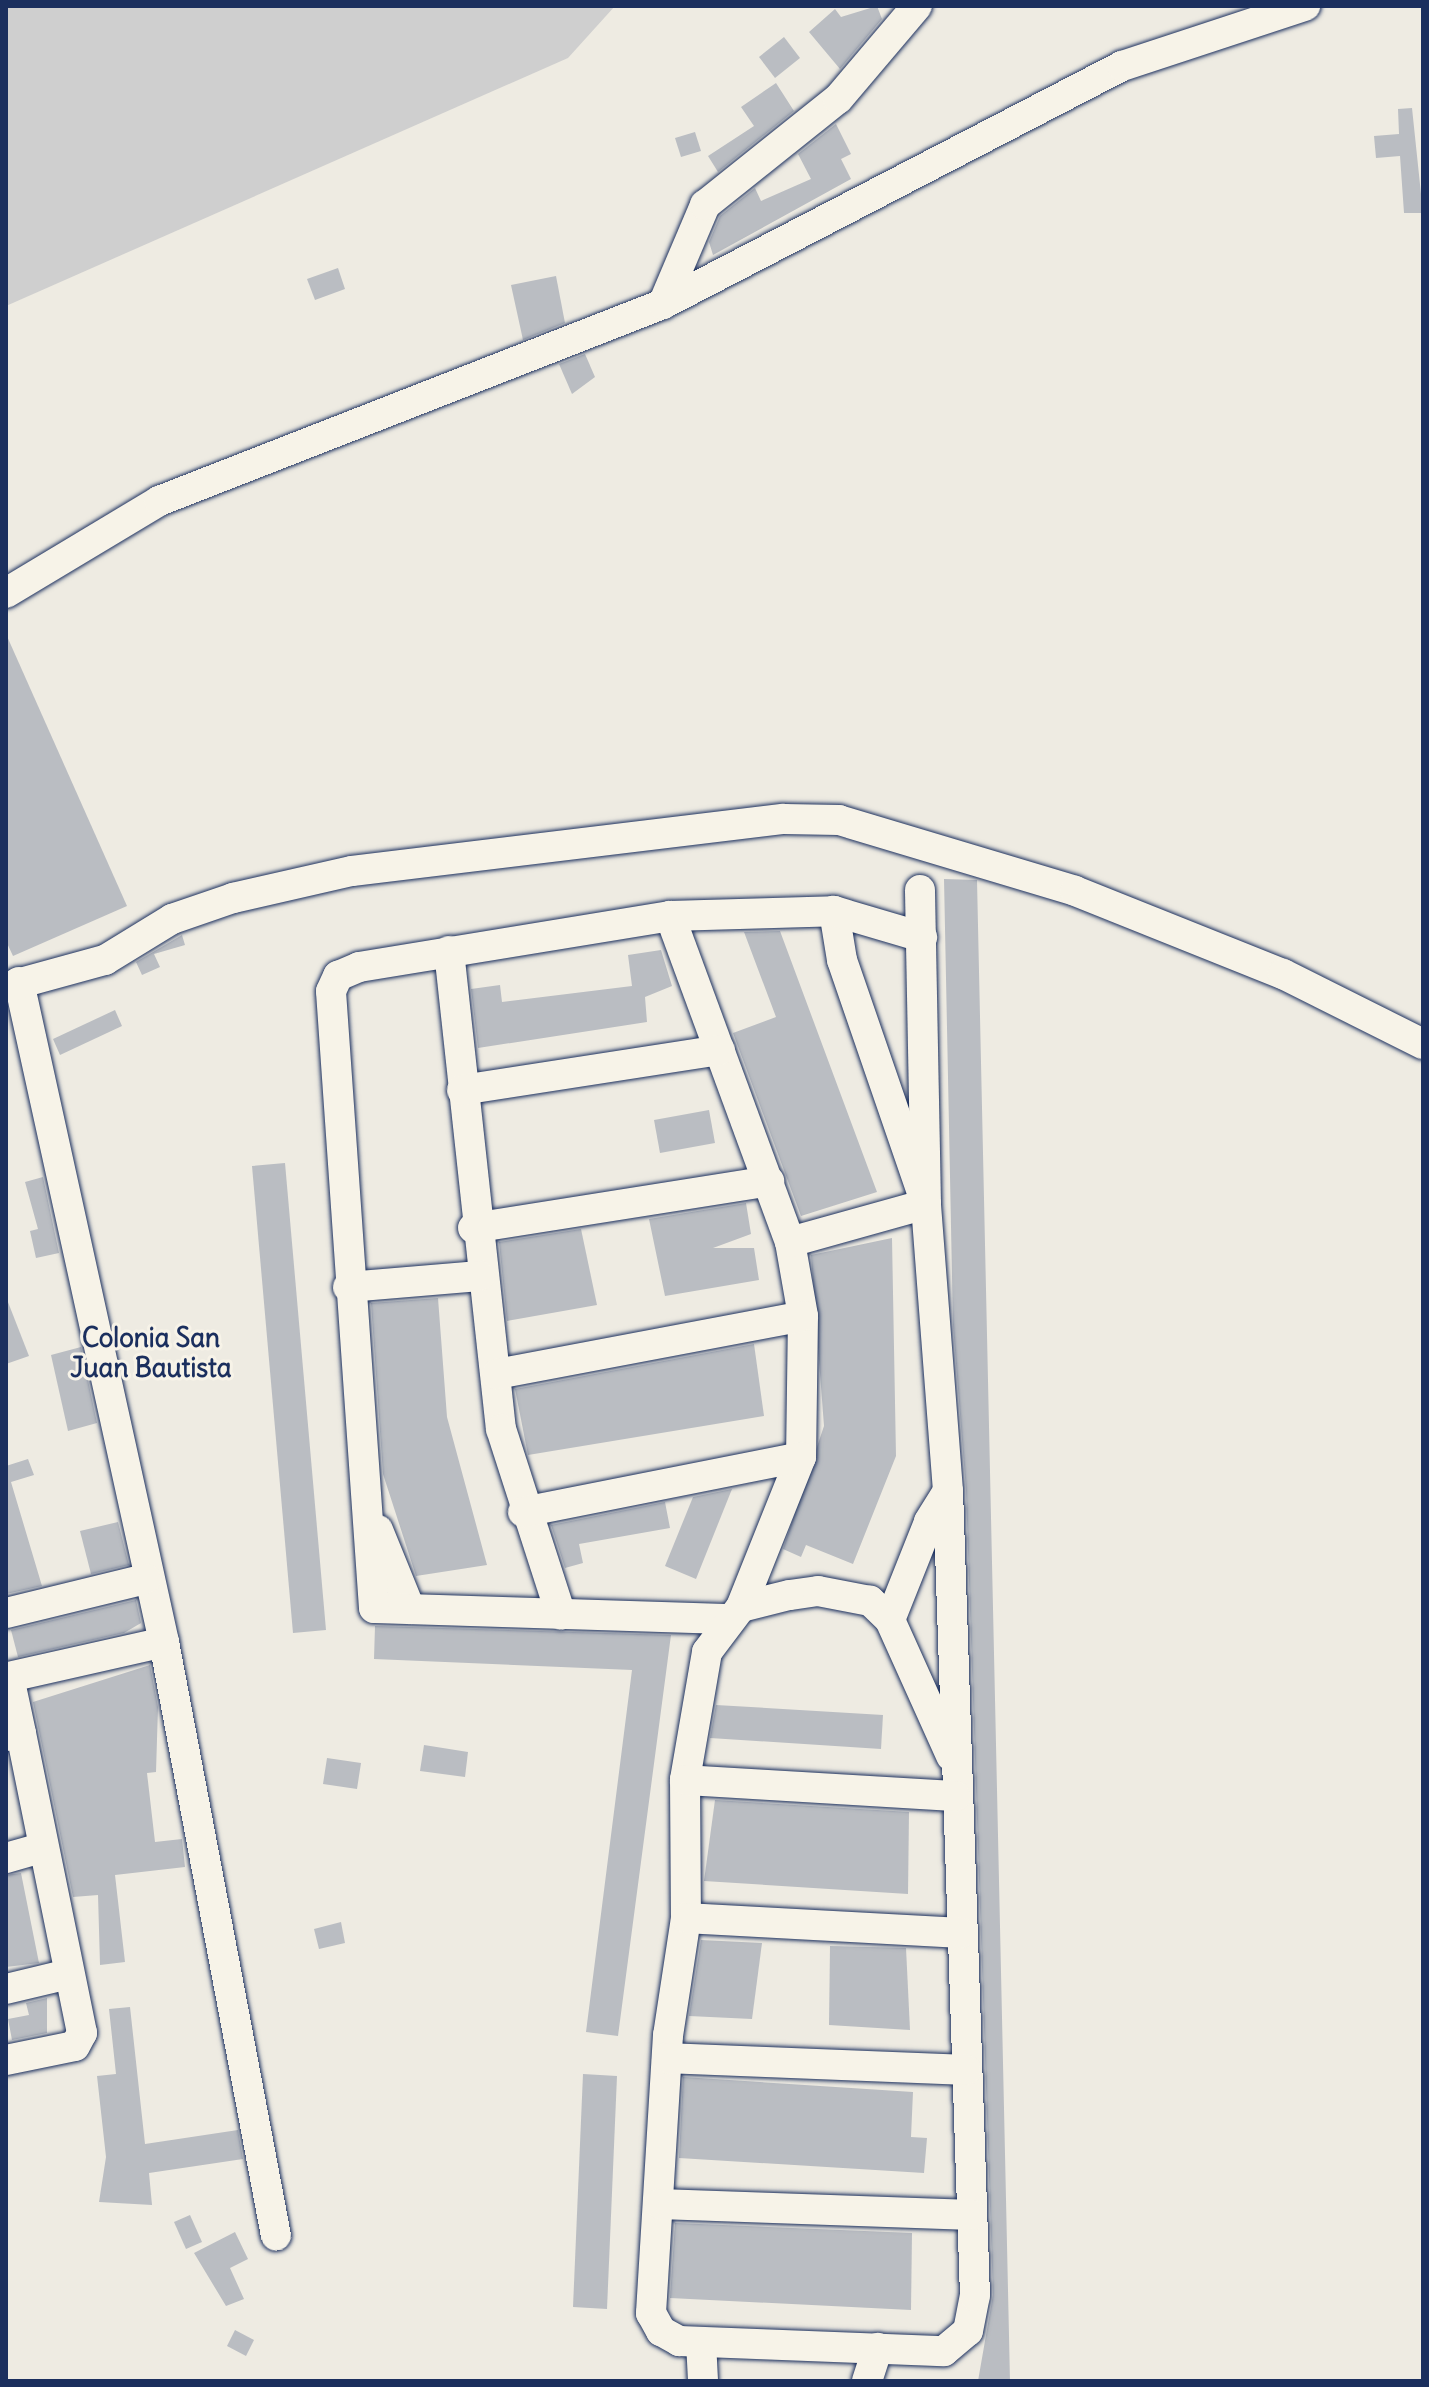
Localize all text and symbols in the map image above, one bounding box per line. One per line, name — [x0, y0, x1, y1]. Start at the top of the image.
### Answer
district label: Colonia San Juan Bautista — [70, 1322, 232, 1384]

